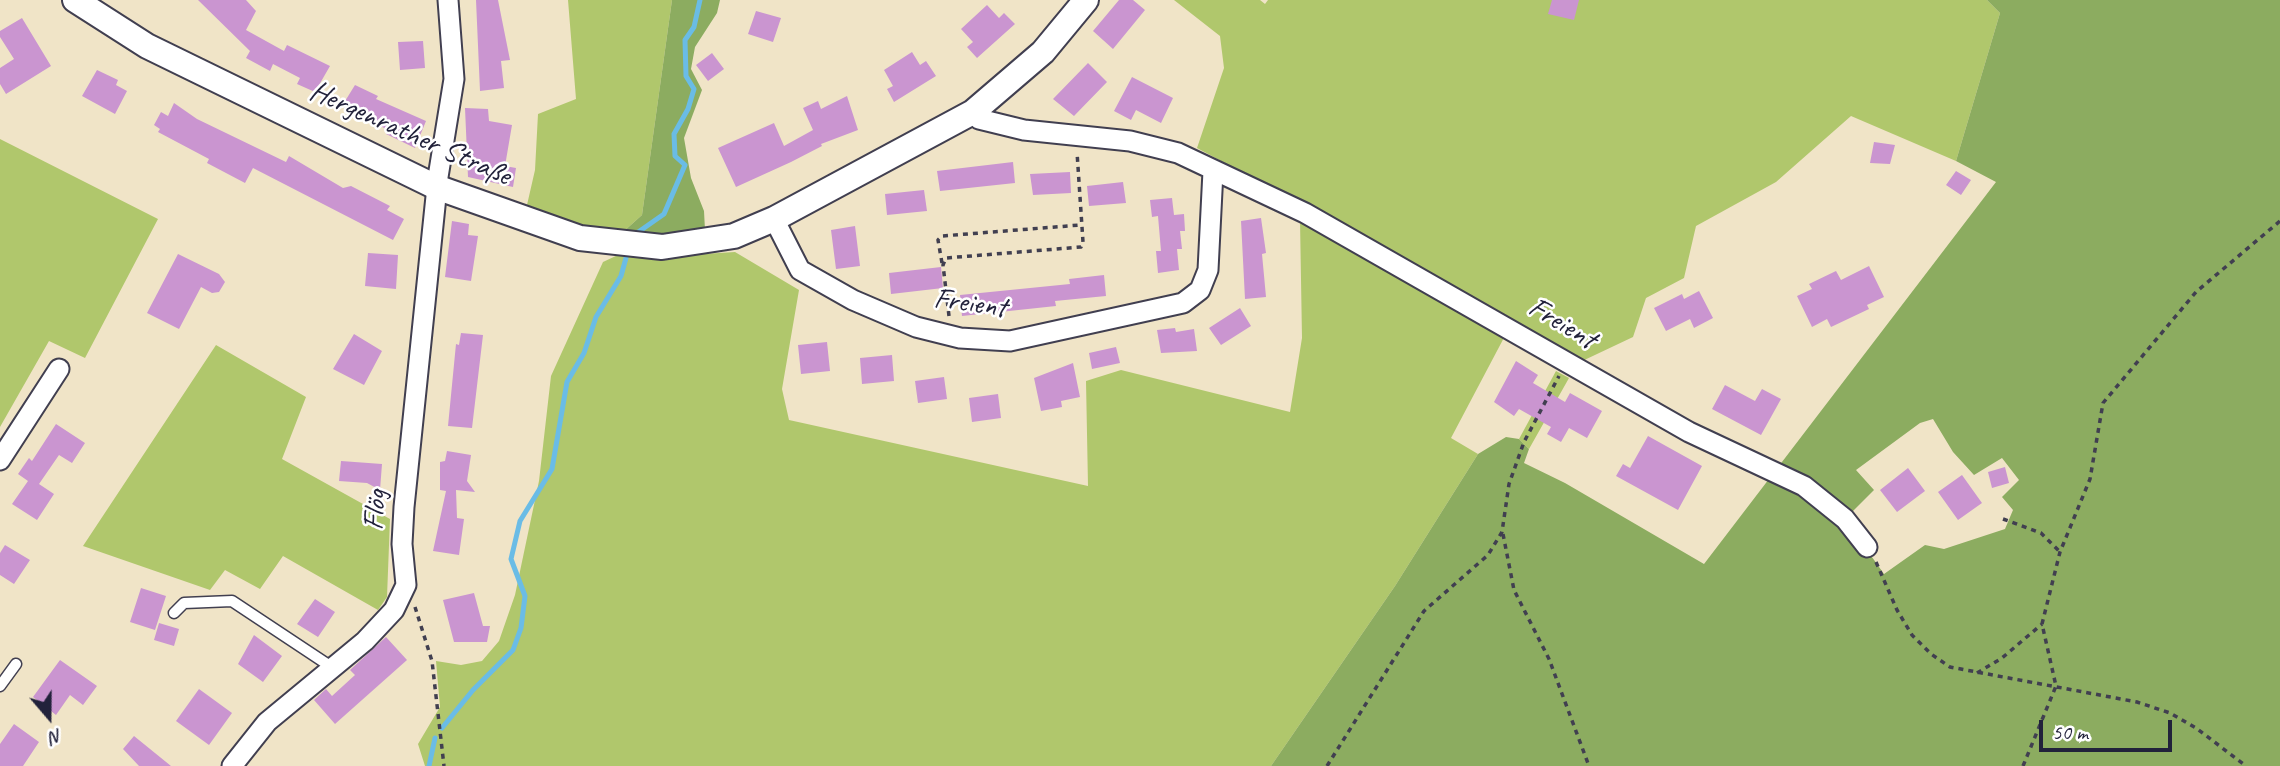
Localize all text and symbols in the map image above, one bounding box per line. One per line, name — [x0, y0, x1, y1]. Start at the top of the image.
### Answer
street label: Hergenrather Straße — [304, 74, 516, 194]
street label: Freient — [932, 281, 1008, 327]
street label: Freient — [1522, 290, 1602, 358]
street label: Flög — [356, 488, 396, 532]
north arrow — [14, 682, 84, 752]
scale bar — [2042, 706, 2175, 750]
text: 50 m — [2052, 719, 2088, 745]
text: N — [47, 723, 66, 750]

